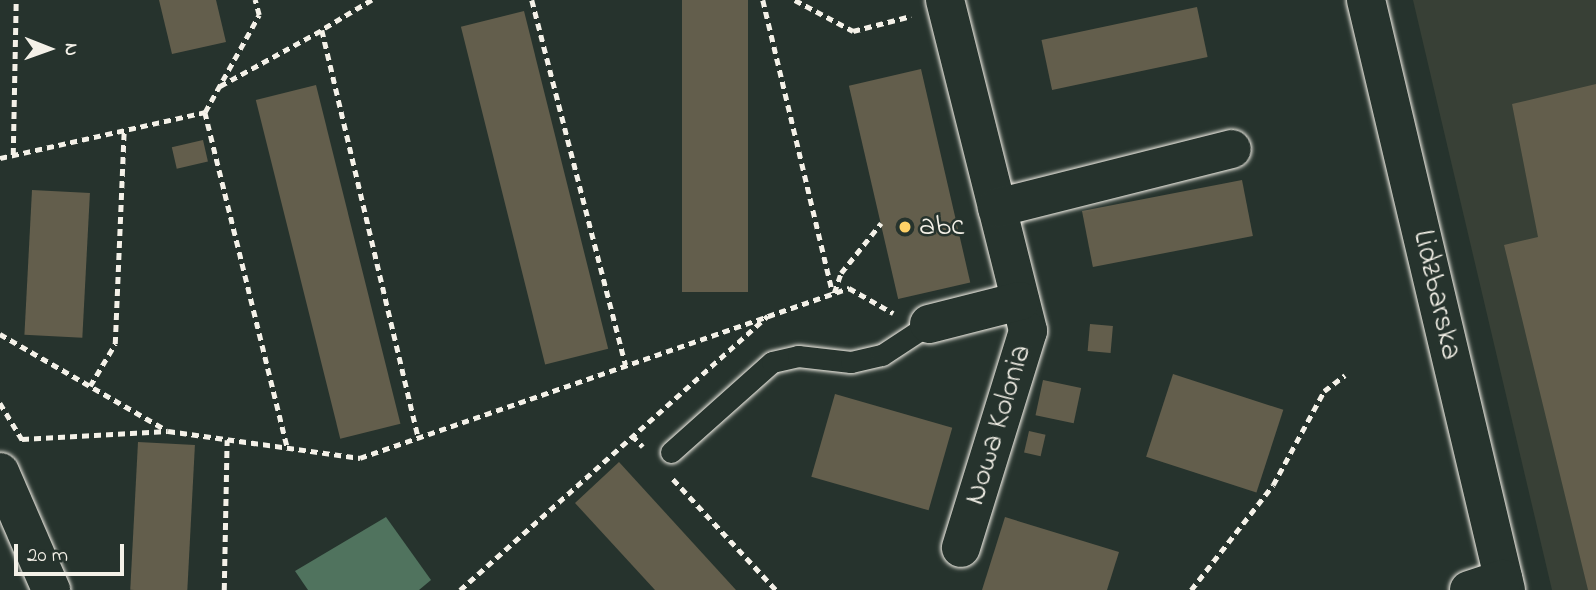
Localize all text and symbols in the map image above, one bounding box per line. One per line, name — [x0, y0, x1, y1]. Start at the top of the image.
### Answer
north arrow — [14, 14, 84, 84]
text: N — [57, 43, 84, 56]
place label: abc — [919, 209, 964, 245]
marker: abc — [897, 219, 913, 235]
street label: Lidzbarska — [1404, 227, 1468, 363]
street label: Nowa Kolonia — [958, 341, 1040, 509]
scale bar — [18, 530, 128, 574]
text: 20 m — [27, 541, 68, 571]

